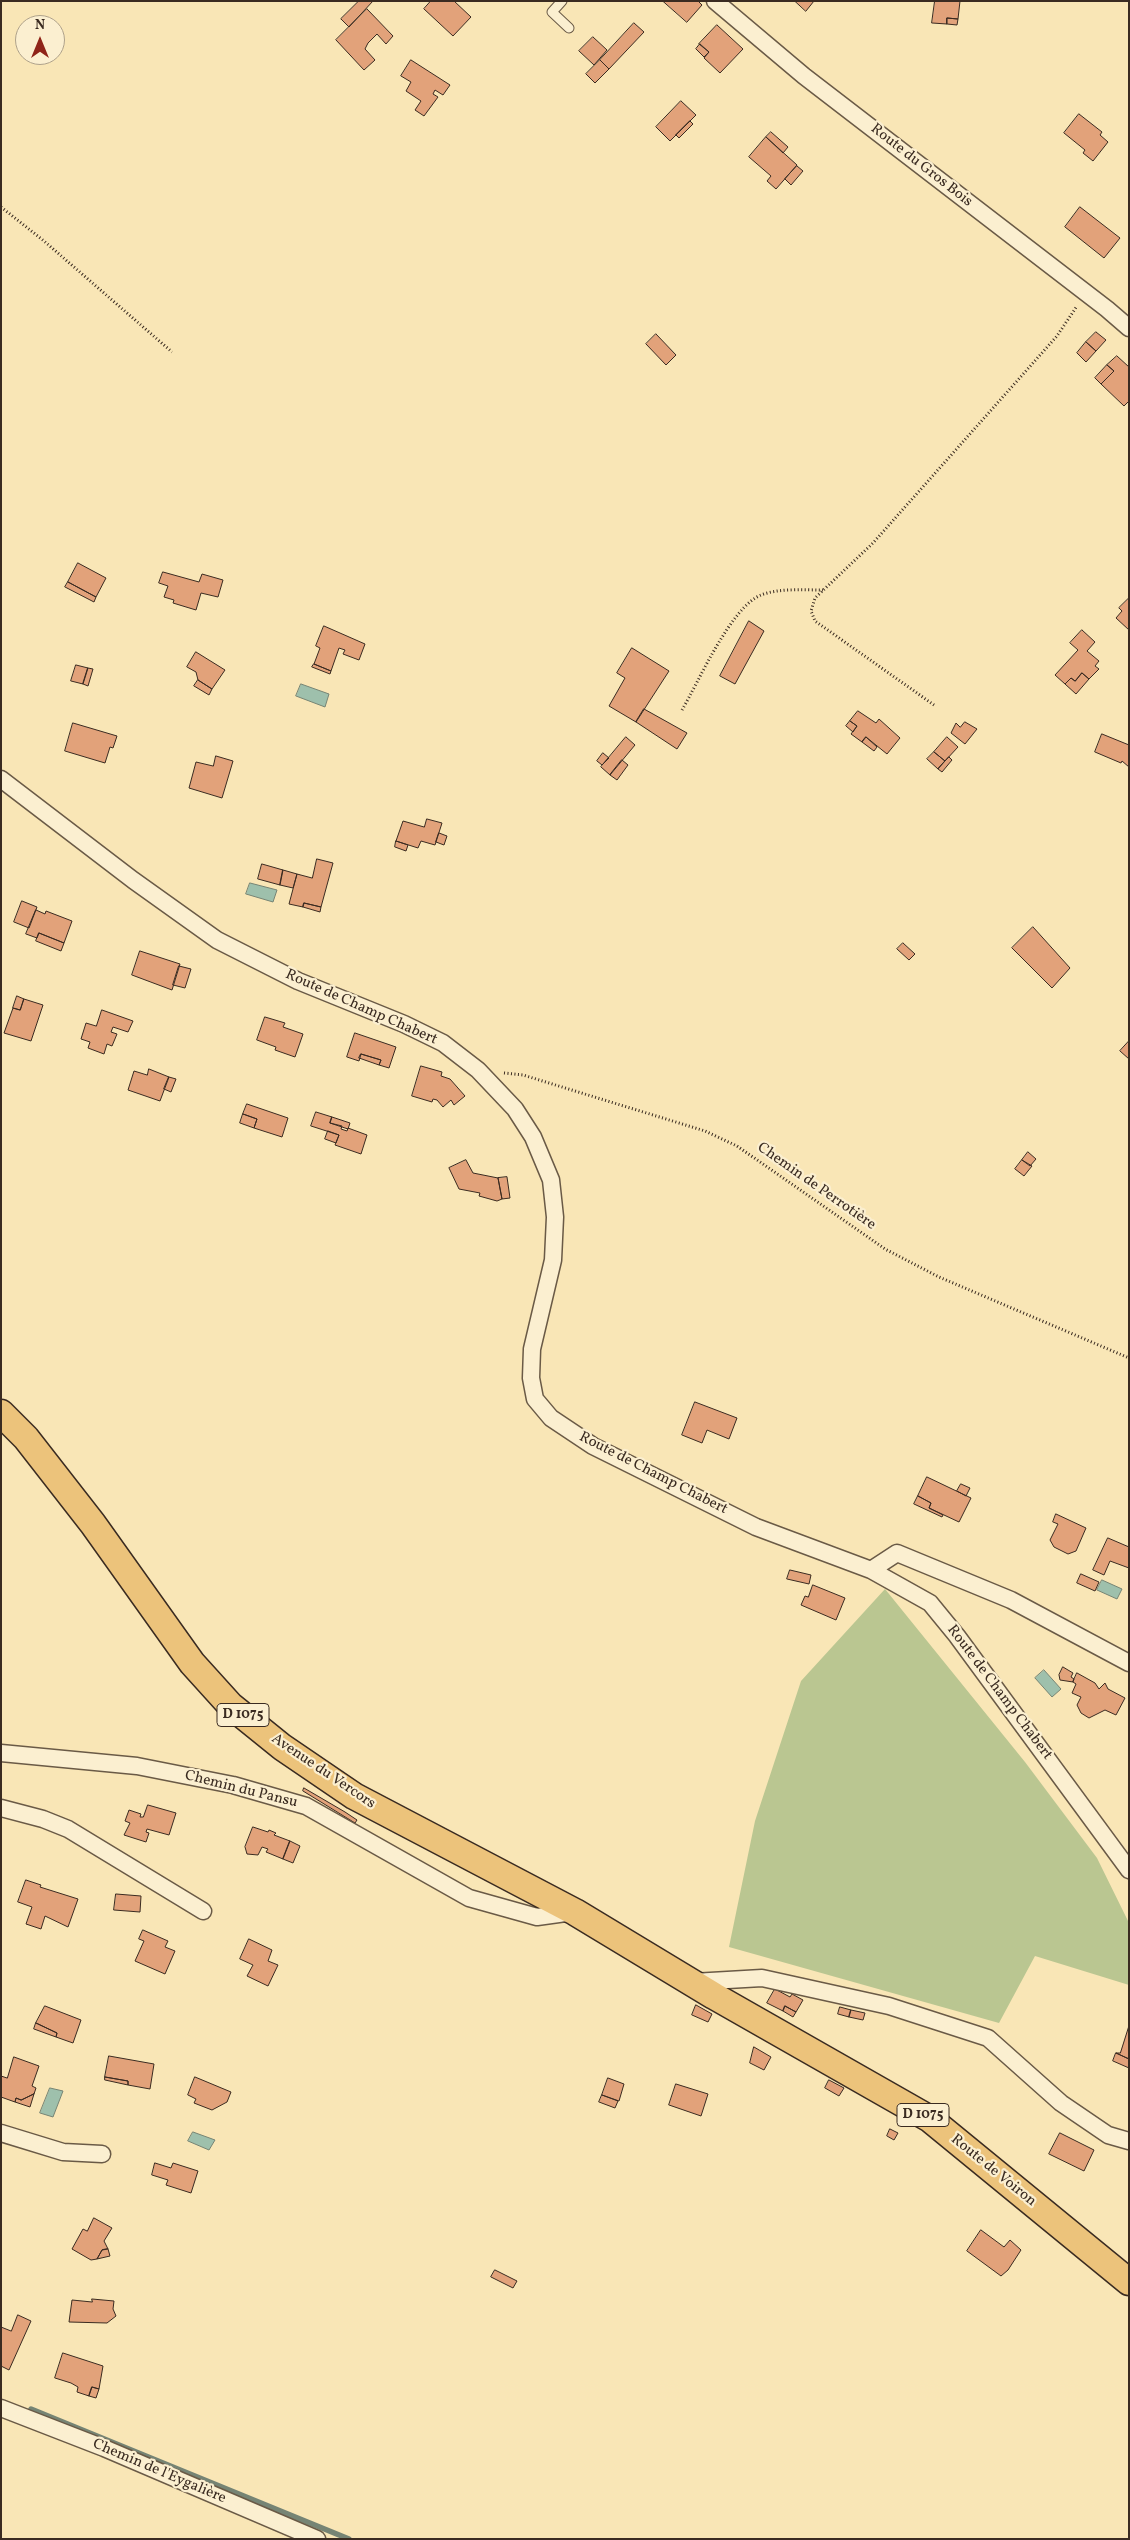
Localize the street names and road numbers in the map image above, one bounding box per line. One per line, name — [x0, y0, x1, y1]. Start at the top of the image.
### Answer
street label: Route du Gros Bois — [866, 121, 976, 211]
street label: Route de Champ Chabert — [282, 966, 440, 1050]
street label: Chemin de Perrotière — [753, 1139, 879, 1235]
street label: Route de Champ Chabert — [576, 1429, 730, 1519]
street label: Route de Champ Chabert — [942, 1622, 1056, 1764]
road number: D 1075 — [217, 1704, 269, 1726]
street label: Avenue du Vercors — [268, 1731, 378, 1813]
street label: Chemin du Pansu — [183, 1767, 299, 1813]
road number: D 1075 — [897, 2104, 949, 2126]
street label: Route de Voiron — [947, 2131, 1039, 2211]
street label: Chemin de l'Eygalière — [90, 2436, 228, 2508]

